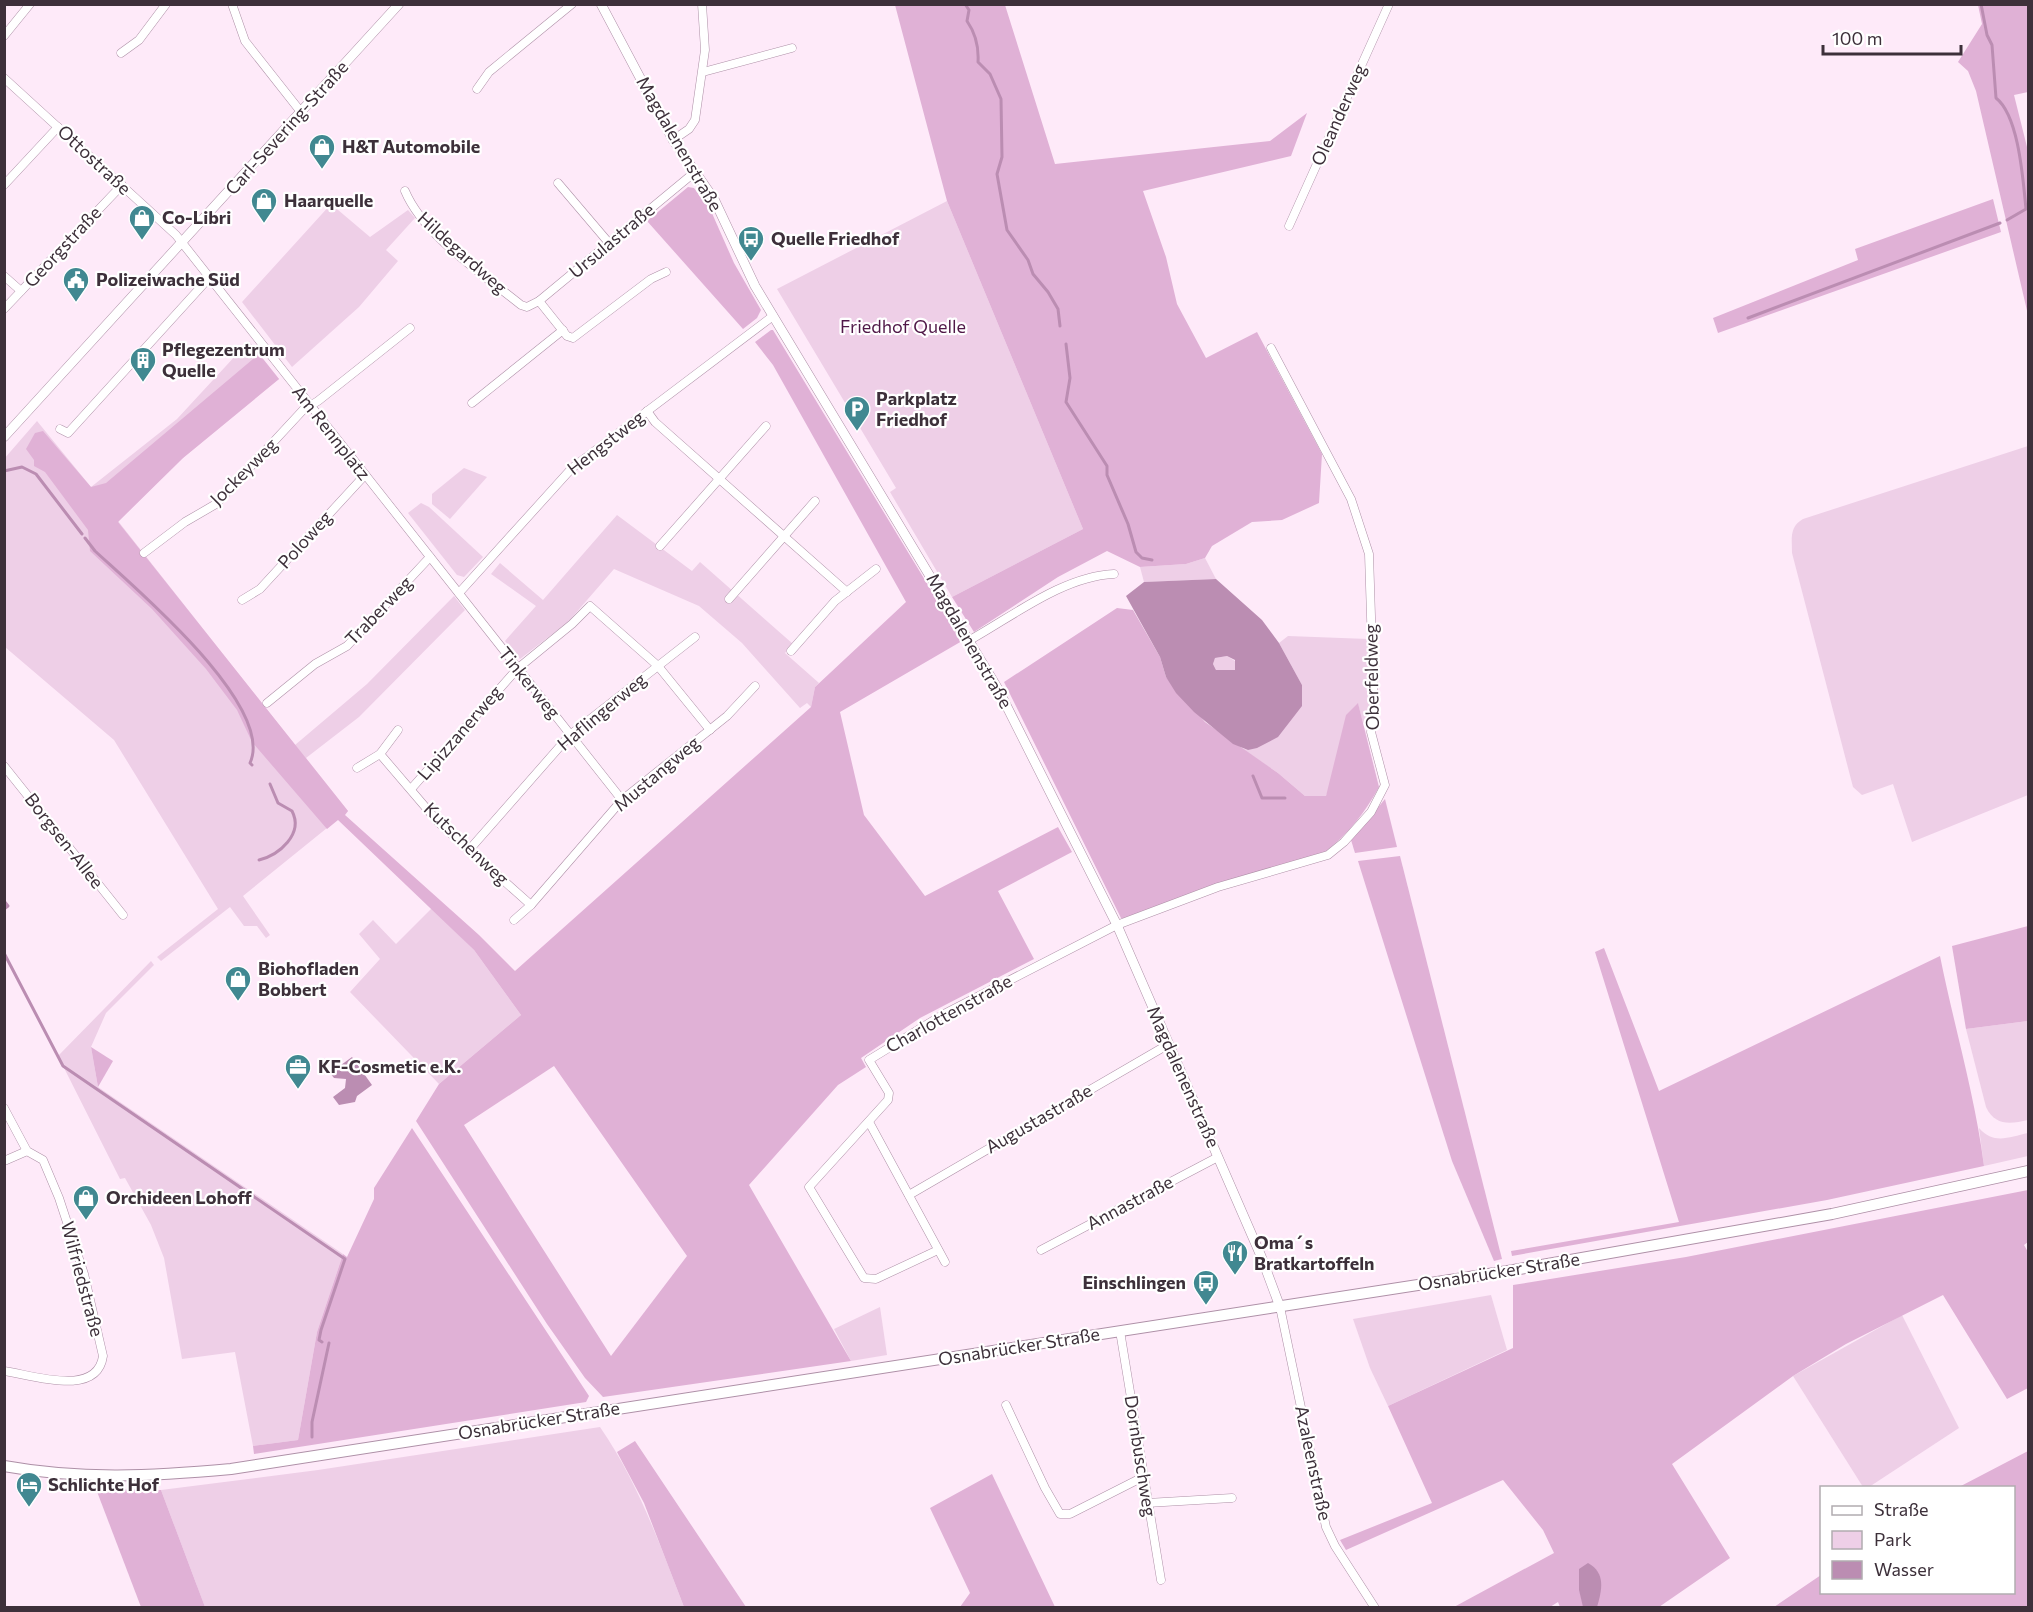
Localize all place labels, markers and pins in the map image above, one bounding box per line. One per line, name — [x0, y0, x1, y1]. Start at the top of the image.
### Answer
shop icon: H&T Automobile — [307, 132, 337, 170]
place label: H&T Automobile — [342, 135, 480, 157]
shop icon: Haarquelle — [249, 186, 279, 224]
place label: Haarquelle — [284, 189, 373, 211]
shop icon: Co-Libri — [127, 203, 157, 241]
place label: Co-Libri — [162, 206, 231, 228]
bus stop icon: Quelle Friedhof — [736, 224, 766, 262]
place label: Quelle Friedhof — [771, 227, 900, 249]
public building icon: Polizeiwache Süd — [61, 265, 91, 303]
place label: Polizeiwache Süd — [96, 268, 240, 290]
place label: Pflegezentrum Quelle — [162, 338, 285, 381]
building icon: Pflegezentrum Quelle — [128, 345, 158, 383]
place label: Parkplatz Friedhof — [876, 387, 957, 430]
parking icon: Parkplatz Friedhof — [842, 394, 872, 432]
place label: Biohofladen Bobbert — [258, 957, 359, 1000]
shop icon: Biohofladen Bobbert — [223, 964, 253, 1002]
office icon: KF-Cosmetic e.K. — [283, 1052, 313, 1090]
place label: KF-Cosmetic e.K. — [318, 1055, 461, 1077]
shop icon: Orchideen Lohoff — [71, 1183, 101, 1221]
place label: Orchideen Lohoff — [106, 1186, 253, 1208]
place label: Oma´s Bratkartoffeln — [1254, 1231, 1374, 1274]
restaurant icon: Oma´s Bratkartoffeln — [1220, 1238, 1250, 1276]
bus stop icon: Einschlingen — [1191, 1268, 1221, 1306]
place label: Einschlingen — [1082, 1271, 1186, 1293]
hotel icon: Schlichte Hof — [14, 1470, 44, 1508]
place label: Schlichte Hof — [48, 1473, 160, 1495]

